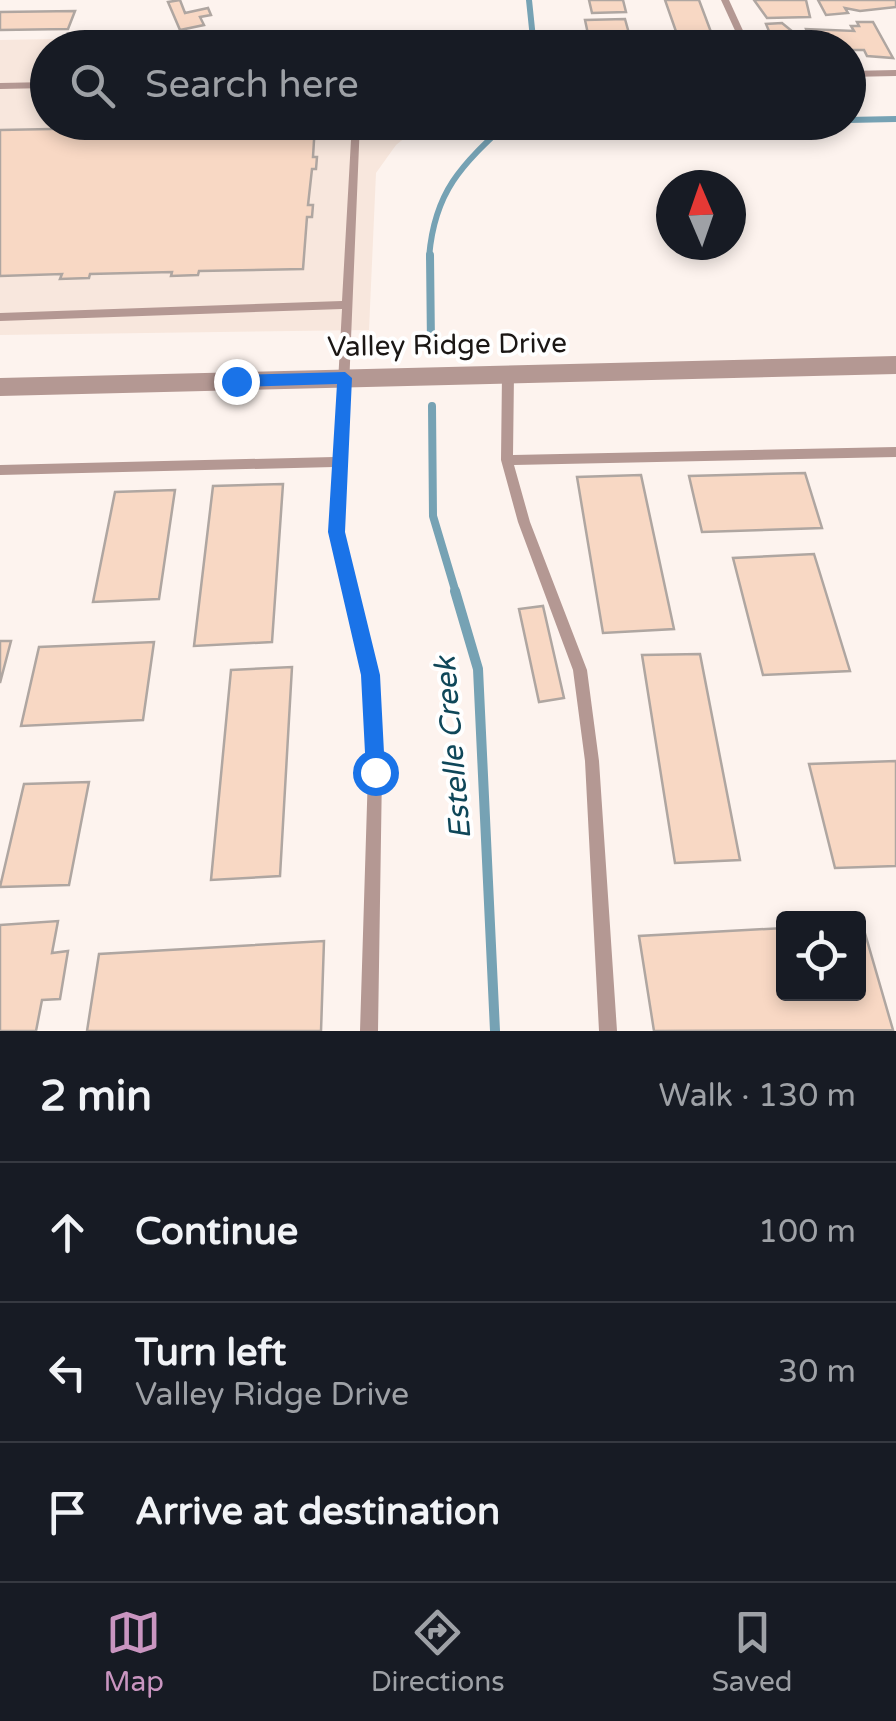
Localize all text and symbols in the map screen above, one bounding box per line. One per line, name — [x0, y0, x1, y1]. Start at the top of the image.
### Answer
search box — [30, 30, 866, 140]
icon: search — [65, 58, 120, 113]
text: Search here — [145, 62, 359, 108]
north arrow — [656, 170, 746, 260]
street label: Valley Ridge Drive — [327, 326, 567, 364]
route end — [214, 359, 260, 405]
water label: Estelle Creek — [426, 653, 479, 841]
route start — [353, 750, 399, 796]
map controls — [776, 911, 866, 1001]
button: locate — [776, 911, 866, 1001]
text: 2 min — [40, 1071, 152, 1122]
text: Walk · 130 m — [659, 1077, 856, 1115]
icon: ahead — [40, 1205, 95, 1260]
text: Continue — [135, 1209, 298, 1255]
text: 100 m — [758, 1213, 856, 1251]
text: Turn left — [135, 1330, 286, 1376]
icon: left — [40, 1345, 95, 1400]
text: 30 m — [778, 1353, 856, 1391]
text: Valley Ridge Drive — [135, 1376, 409, 1414]
icon: arrive — [40, 1485, 95, 1540]
text: Arrive at destination — [135, 1489, 500, 1535]
tab: Map — [103, 1605, 164, 1699]
tab: Directions — [371, 1605, 505, 1699]
tab: Saved — [712, 1605, 793, 1699]

